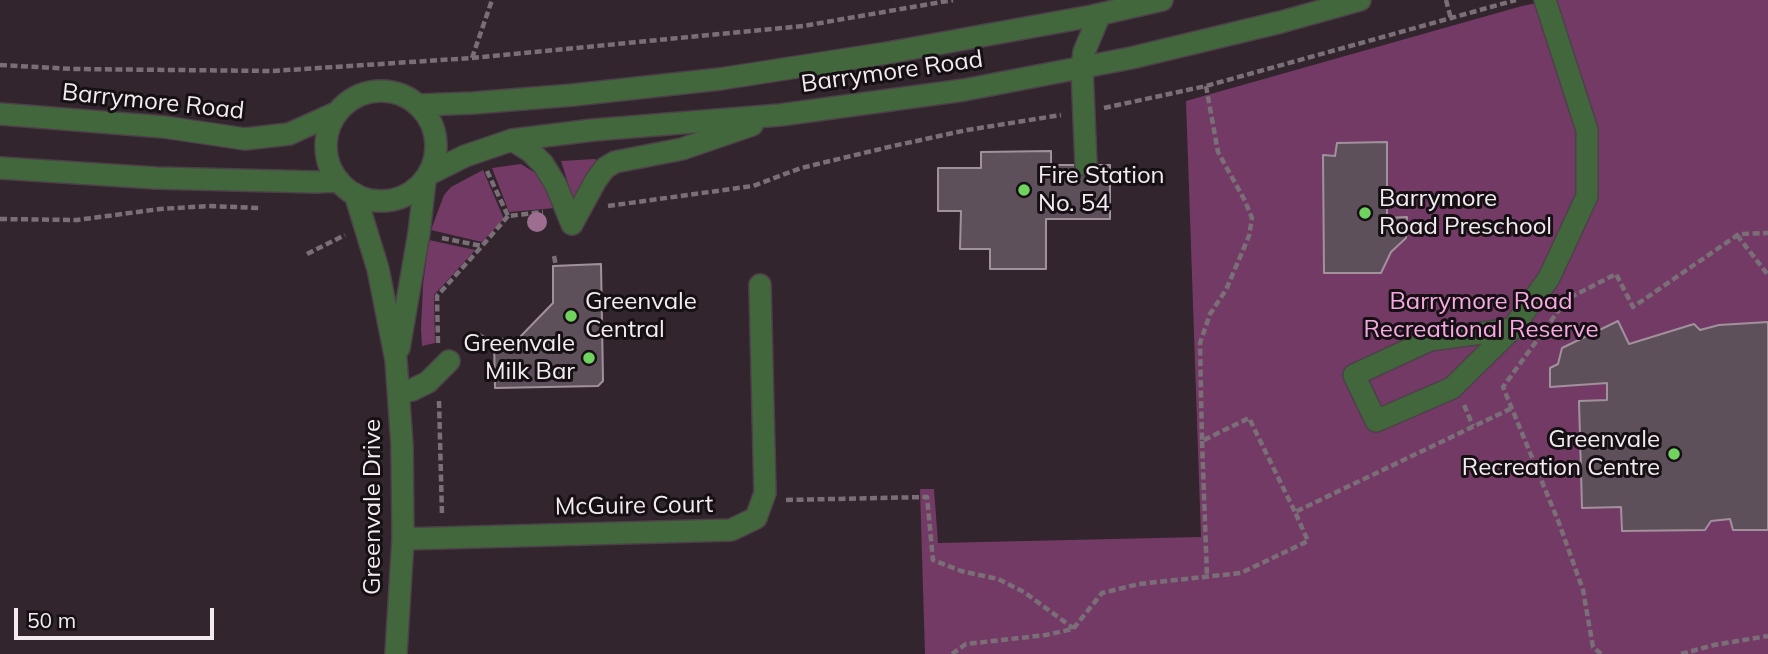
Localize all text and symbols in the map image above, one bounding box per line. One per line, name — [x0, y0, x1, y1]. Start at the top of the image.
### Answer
street label: Barrymore Road — [799, 45, 985, 99]
street label: Barrymore Road — [60, 78, 246, 126]
place label: Fire Station No. 54 — [1038, 162, 1165, 218]
marker: Fire Station No. 54 — [1016, 182, 1032, 198]
place label: Barrymore Road Preschool — [1379, 185, 1552, 241]
marker: Barrymore Road Preschool — [1357, 205, 1373, 221]
place label: Greenvale Central — [585, 288, 697, 344]
park label: Barrymore Road Recreational Reserve — [1364, 288, 1598, 344]
marker: Greenvale Central — [563, 308, 579, 324]
place label: Greenvale Milk Bar — [463, 330, 575, 386]
marker: Greenvale Milk Bar — [581, 350, 597, 366]
street label: Greenvale Drive — [359, 419, 387, 595]
place label: Greenvale Recreation Centre — [1462, 426, 1660, 482]
marker: Greenvale Recreation Centre — [1666, 446, 1682, 462]
street label: McGuire Court — [555, 490, 713, 522]
scale bar — [18, 594, 217, 638]
text: 50 m — [27, 607, 76, 633]

